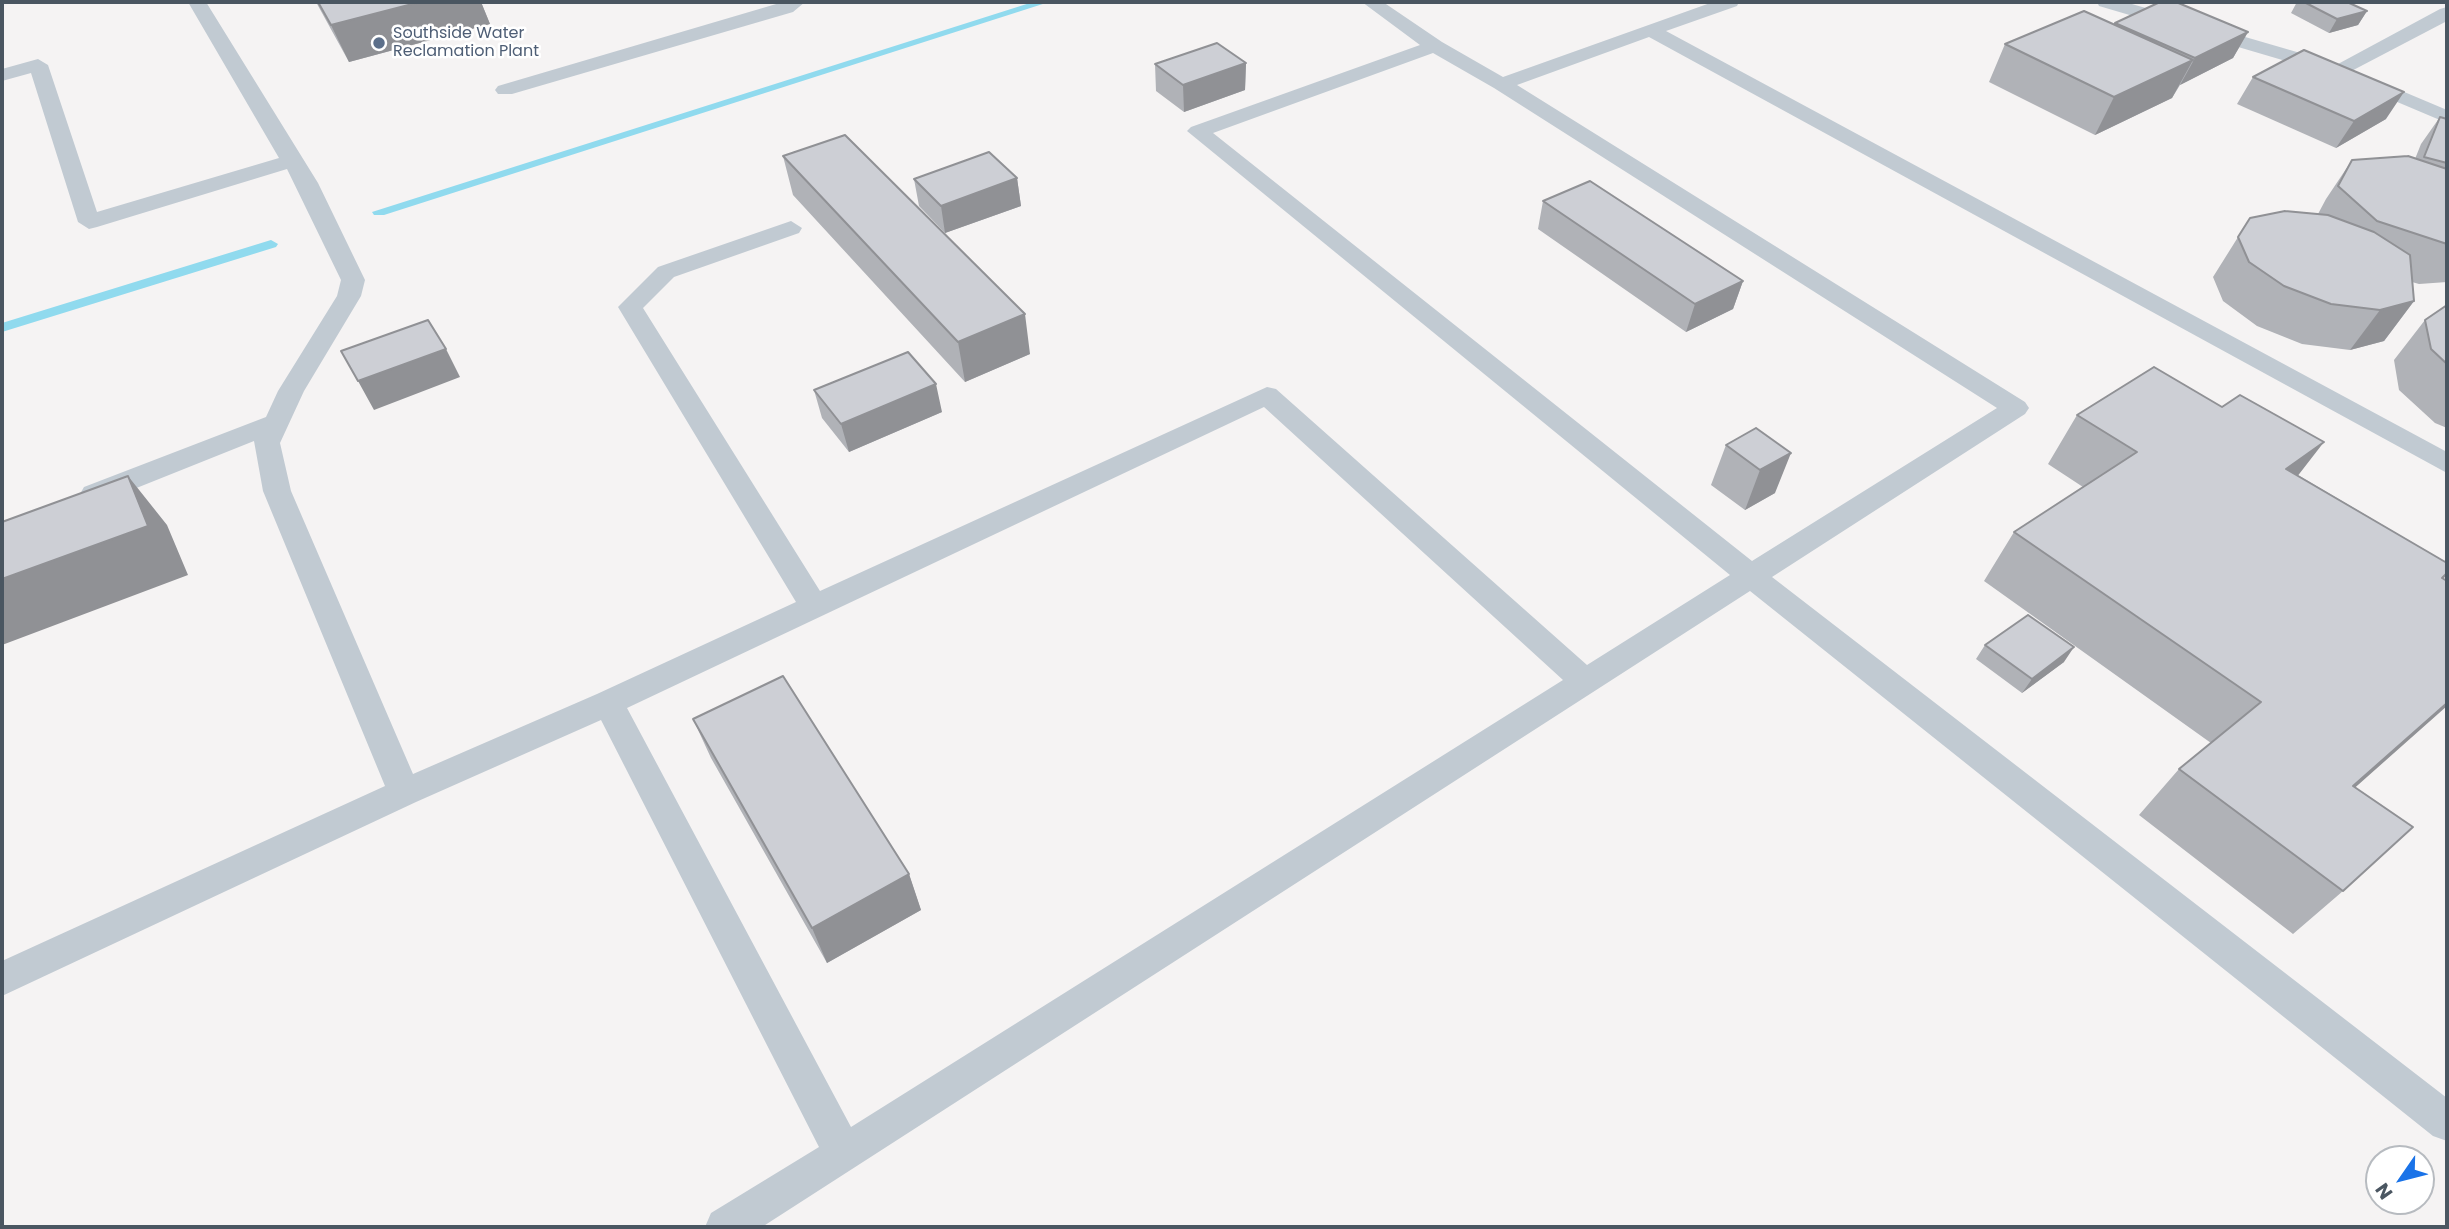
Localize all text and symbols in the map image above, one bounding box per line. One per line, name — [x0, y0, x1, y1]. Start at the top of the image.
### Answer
place label: Southside Water Reclamation Plant — [393, 24, 539, 62]
marker: Southside Water Reclamation Plant — [371, 35, 387, 51]
north arrow — [2365, 1145, 2435, 1215]
text: N — [2369, 1178, 2399, 1205]

